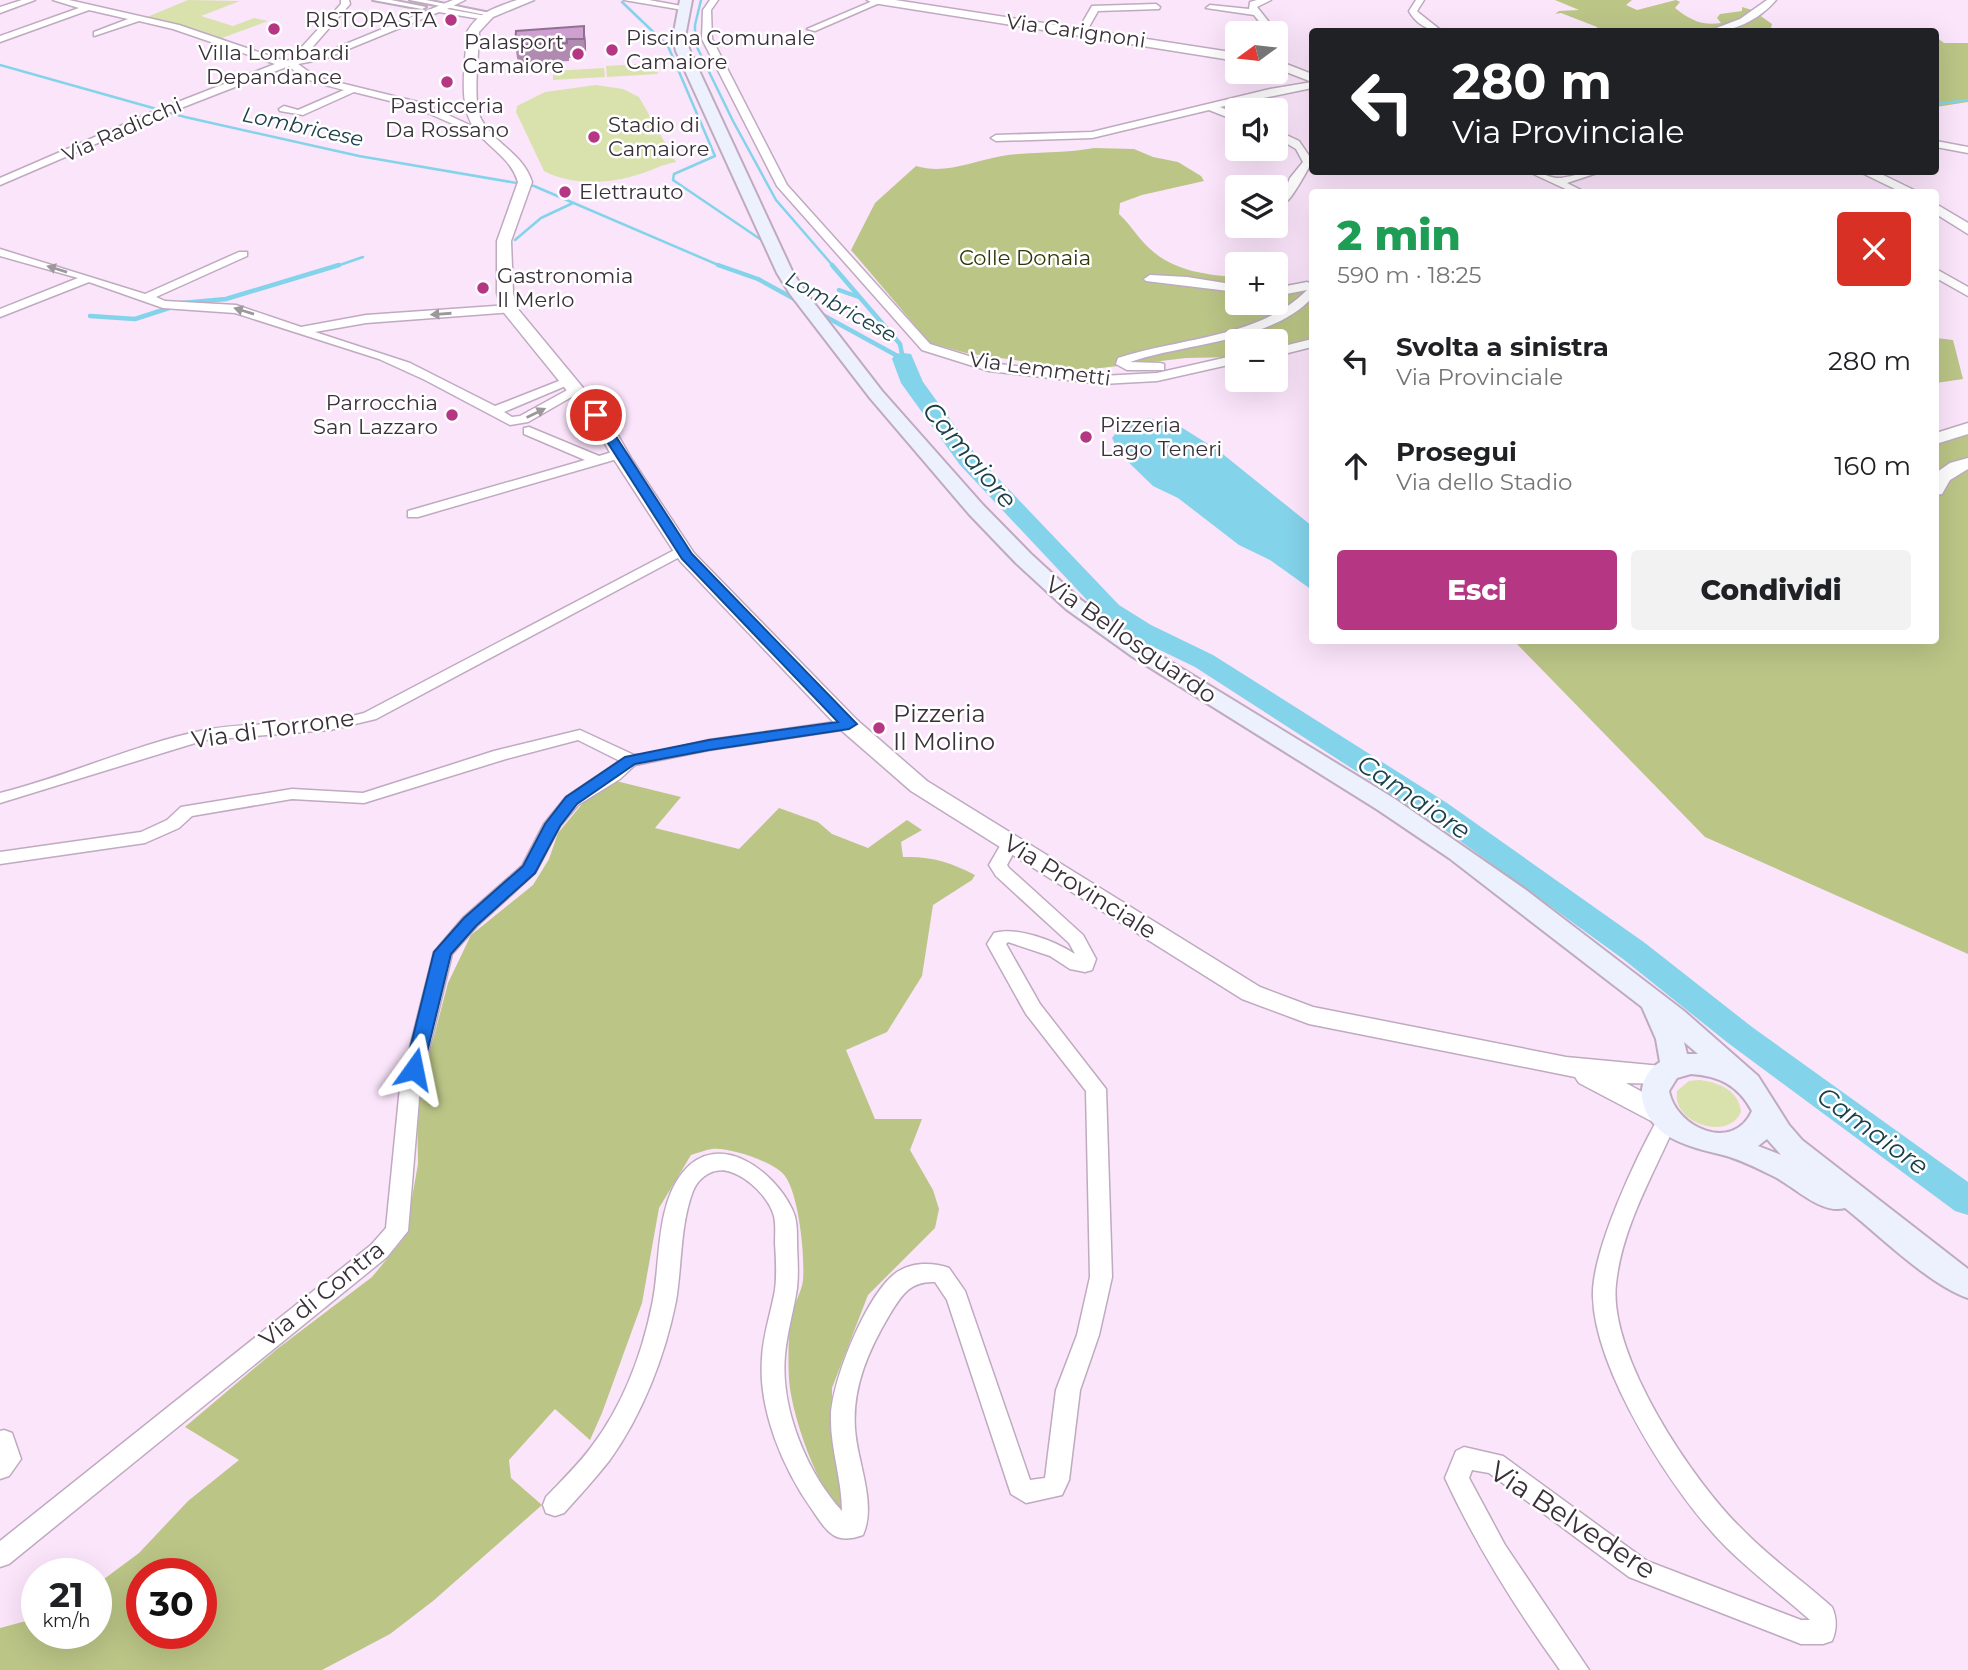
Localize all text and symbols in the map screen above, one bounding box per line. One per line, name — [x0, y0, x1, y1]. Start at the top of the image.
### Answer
place label: RISTOPASTA — [305, 7, 438, 32]
street label: Via Carignoni — [1005, 8, 1147, 53]
marker: RISTOPASTA — [443, 12, 459, 28]
marker: Villa Lombardi Depandance — [266, 21, 282, 37]
north arrow — [1225, 21, 1288, 84]
map controls — [1225, 21, 1288, 392]
place label: Piscina Comunale Camaiore — [626, 25, 815, 74]
place label: Palasport Camaiore — [463, 29, 564, 78]
place label: Villa Lombardi Depandance — [198, 40, 350, 89]
marker: Piscina Comunale Camaiore — [604, 42, 620, 58]
marker: Palasport Camaiore — [570, 46, 586, 62]
text: 280 m — [1452, 52, 1612, 111]
icon: left — [1337, 56, 1428, 147]
marker: Pasticceria Da Rossano — [439, 74, 455, 90]
street label: Via Radicchi — [58, 92, 185, 167]
place label: Pasticceria Da Rossano — [385, 93, 509, 142]
button: sound — [1225, 98, 1288, 161]
water label: Lombricese — [240, 101, 366, 152]
place label: Stadio di Camaiore — [608, 112, 709, 161]
text: Via Provinciale — [1452, 112, 1685, 151]
marker: Stadio di Camaiore — [586, 129, 602, 145]
button: layers — [1225, 175, 1288, 238]
place label: Elettrauto — [579, 179, 684, 204]
marker: Elettrauto — [557, 184, 573, 200]
text: 2 min — [1337, 209, 1461, 261]
button: close — [1837, 212, 1911, 286]
park label: Colle Donaia — [959, 245, 1091, 270]
button: + — [1225, 252, 1288, 315]
text: 590 m · 18:25 — [1337, 261, 1481, 289]
one-way arrow — [47, 263, 68, 274]
place label: Gastronomia Il Merlo — [497, 263, 633, 312]
water label: Lombricese — [781, 266, 901, 347]
marker: Gastronomia Il Merlo — [475, 280, 491, 296]
one-way arrow — [233, 306, 254, 316]
one-way arrow — [429, 309, 451, 320]
button: − — [1225, 329, 1288, 392]
text: Svolta a sinistra — [1396, 331, 1609, 363]
icon: left — [1337, 342, 1375, 380]
text: 280 m — [1828, 345, 1911, 377]
street label: Via Lemmetti — [968, 346, 1112, 391]
text: Via Provinciale — [1396, 363, 1563, 391]
pin — [566, 385, 626, 445]
place label: Parrocchia San Lazzaro — [313, 390, 438, 439]
water label: Camaiore — [916, 395, 1024, 515]
icon: arrive — [577, 396, 615, 434]
marker: Parrocchia San Lazzaro — [444, 407, 460, 423]
one-way arrow — [526, 407, 546, 419]
place label: Pizzeria Lago Teneri — [1100, 412, 1222, 461]
marker: Pizzeria Lago Teneri — [1078, 429, 1094, 445]
text: Prosegui — [1396, 436, 1517, 468]
icon: ahead — [1337, 447, 1375, 485]
text: 160 m — [1834, 450, 1911, 482]
text: Via dello Stadio — [1396, 468, 1573, 496]
button: Esci — [1337, 550, 1617, 630]
button: Condividi — [1631, 550, 1911, 630]
street label: Via Bellosguardo — [1040, 570, 1223, 710]
place label: Pizzeria Il Molino — [893, 699, 995, 756]
street label: Via di Torrone — [190, 703, 356, 754]
marker: Pizzeria Il Molino — [871, 720, 887, 736]
water label: Camaiore — [1351, 747, 1477, 847]
street label: Via Provinciale — [999, 828, 1162, 945]
position arrow — [377, 1032, 451, 1106]
water label: Camaiore — [1811, 1080, 1935, 1182]
street label: Via di Contra — [253, 1234, 390, 1353]
street label: Via Belvedere — [1484, 1454, 1662, 1586]
speed limit sign: 30 — [126, 1558, 217, 1649]
text: 21 — [49, 1573, 84, 1616]
text: km/h — [42, 1610, 91, 1632]

